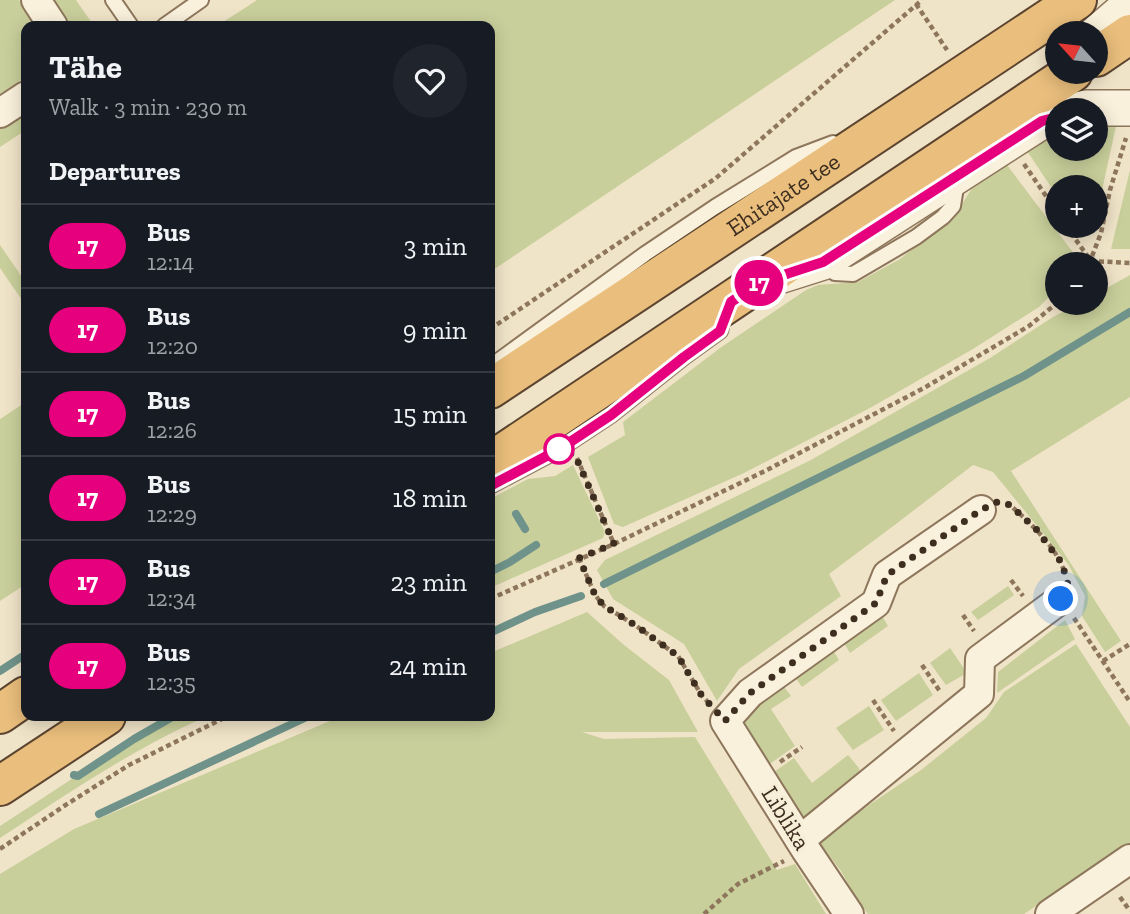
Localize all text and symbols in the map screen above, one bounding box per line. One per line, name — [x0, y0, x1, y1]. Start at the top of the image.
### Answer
north arrow — [1045, 21, 1108, 84]
map controls — [1045, 21, 1108, 315]
button: heart — [393, 44, 467, 118]
text: Tähe — [49, 47, 122, 86]
text: Walk · 3 min · 230 m — [49, 93, 247, 121]
button: layers — [1045, 98, 1108, 161]
street label: Ehitajate tee — [721, 146, 845, 242]
text: Departures — [49, 155, 181, 187]
button: + — [1045, 175, 1108, 238]
text: Bus — [147, 216, 190, 248]
text: 3 min — [404, 230, 467, 262]
text: 17 — [77, 231, 98, 260]
text: 12:14 — [147, 248, 194, 276]
button: − — [1045, 252, 1108, 315]
line badge: 17 — [728, 260, 790, 306]
text: 17 — [748, 268, 770, 297]
text: Bus — [147, 300, 190, 332]
text: 9 min — [403, 314, 467, 346]
text: 17 — [77, 315, 98, 344]
text: 12:20 — [147, 332, 198, 360]
text: Bus — [147, 384, 190, 416]
text: 15 min — [393, 398, 467, 430]
text: 17 — [77, 399, 98, 428]
text: 12:26 — [147, 416, 197, 444]
unlabelled marker — [544, 434, 574, 464]
text: Bus — [147, 468, 190, 500]
text: 18 min — [392, 482, 467, 514]
text: 17 — [77, 483, 98, 512]
text: 12:29 — [147, 500, 197, 528]
text: Bus — [147, 552, 190, 584]
text: 23 min — [390, 566, 467, 598]
text: 17 — [77, 567, 98, 596]
your location — [1043, 581, 1078, 616]
text: 12:34 — [147, 584, 197, 612]
text: Bus — [147, 636, 190, 668]
text: 24 min — [389, 650, 467, 682]
text: 17 — [77, 651, 98, 680]
text: 12:35 — [147, 668, 196, 696]
street label: Liblika — [756, 780, 817, 855]

